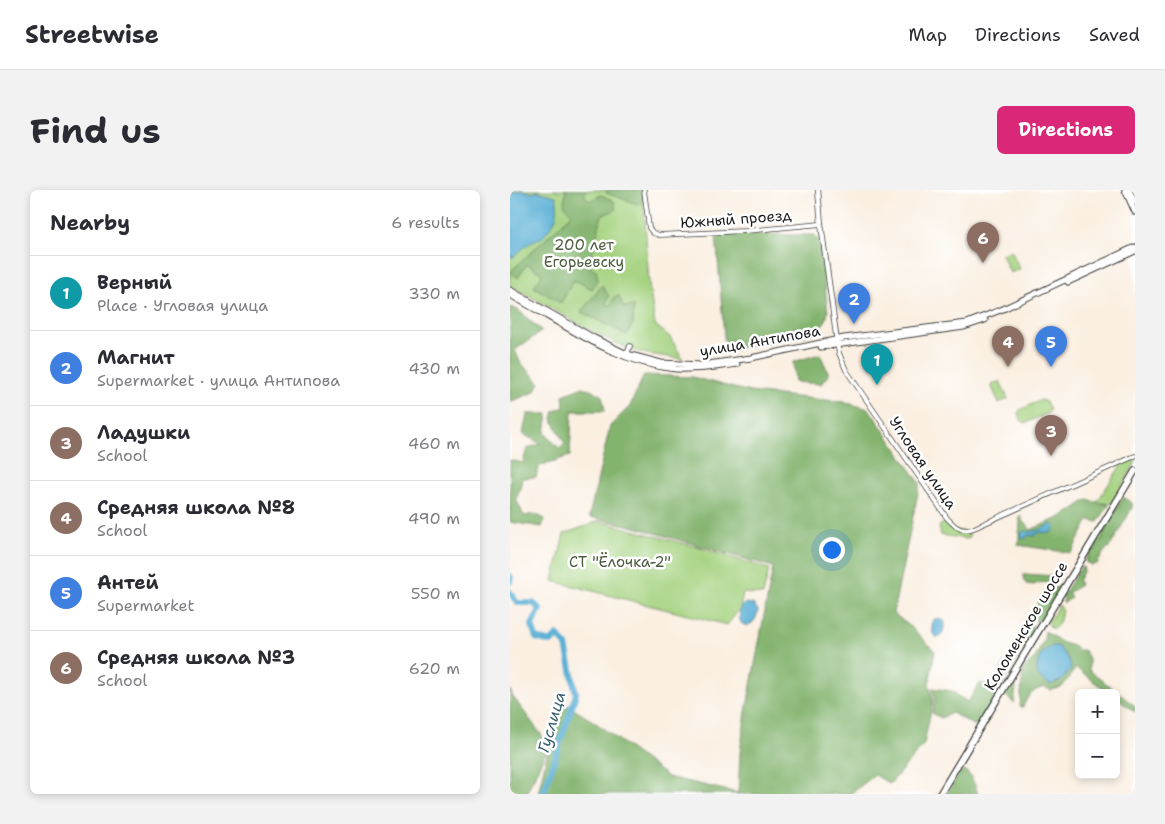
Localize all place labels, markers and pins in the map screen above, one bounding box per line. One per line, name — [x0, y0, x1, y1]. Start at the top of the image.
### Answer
pin: 6 — [967, 222, 999, 263]
pin: 2 — [838, 283, 870, 324]
pin: 4 — [992, 326, 1024, 367]
pin: 5 — [1035, 326, 1067, 367]
pin: 1 — [861, 344, 893, 385]
pin: 3 — [1035, 415, 1067, 456]

